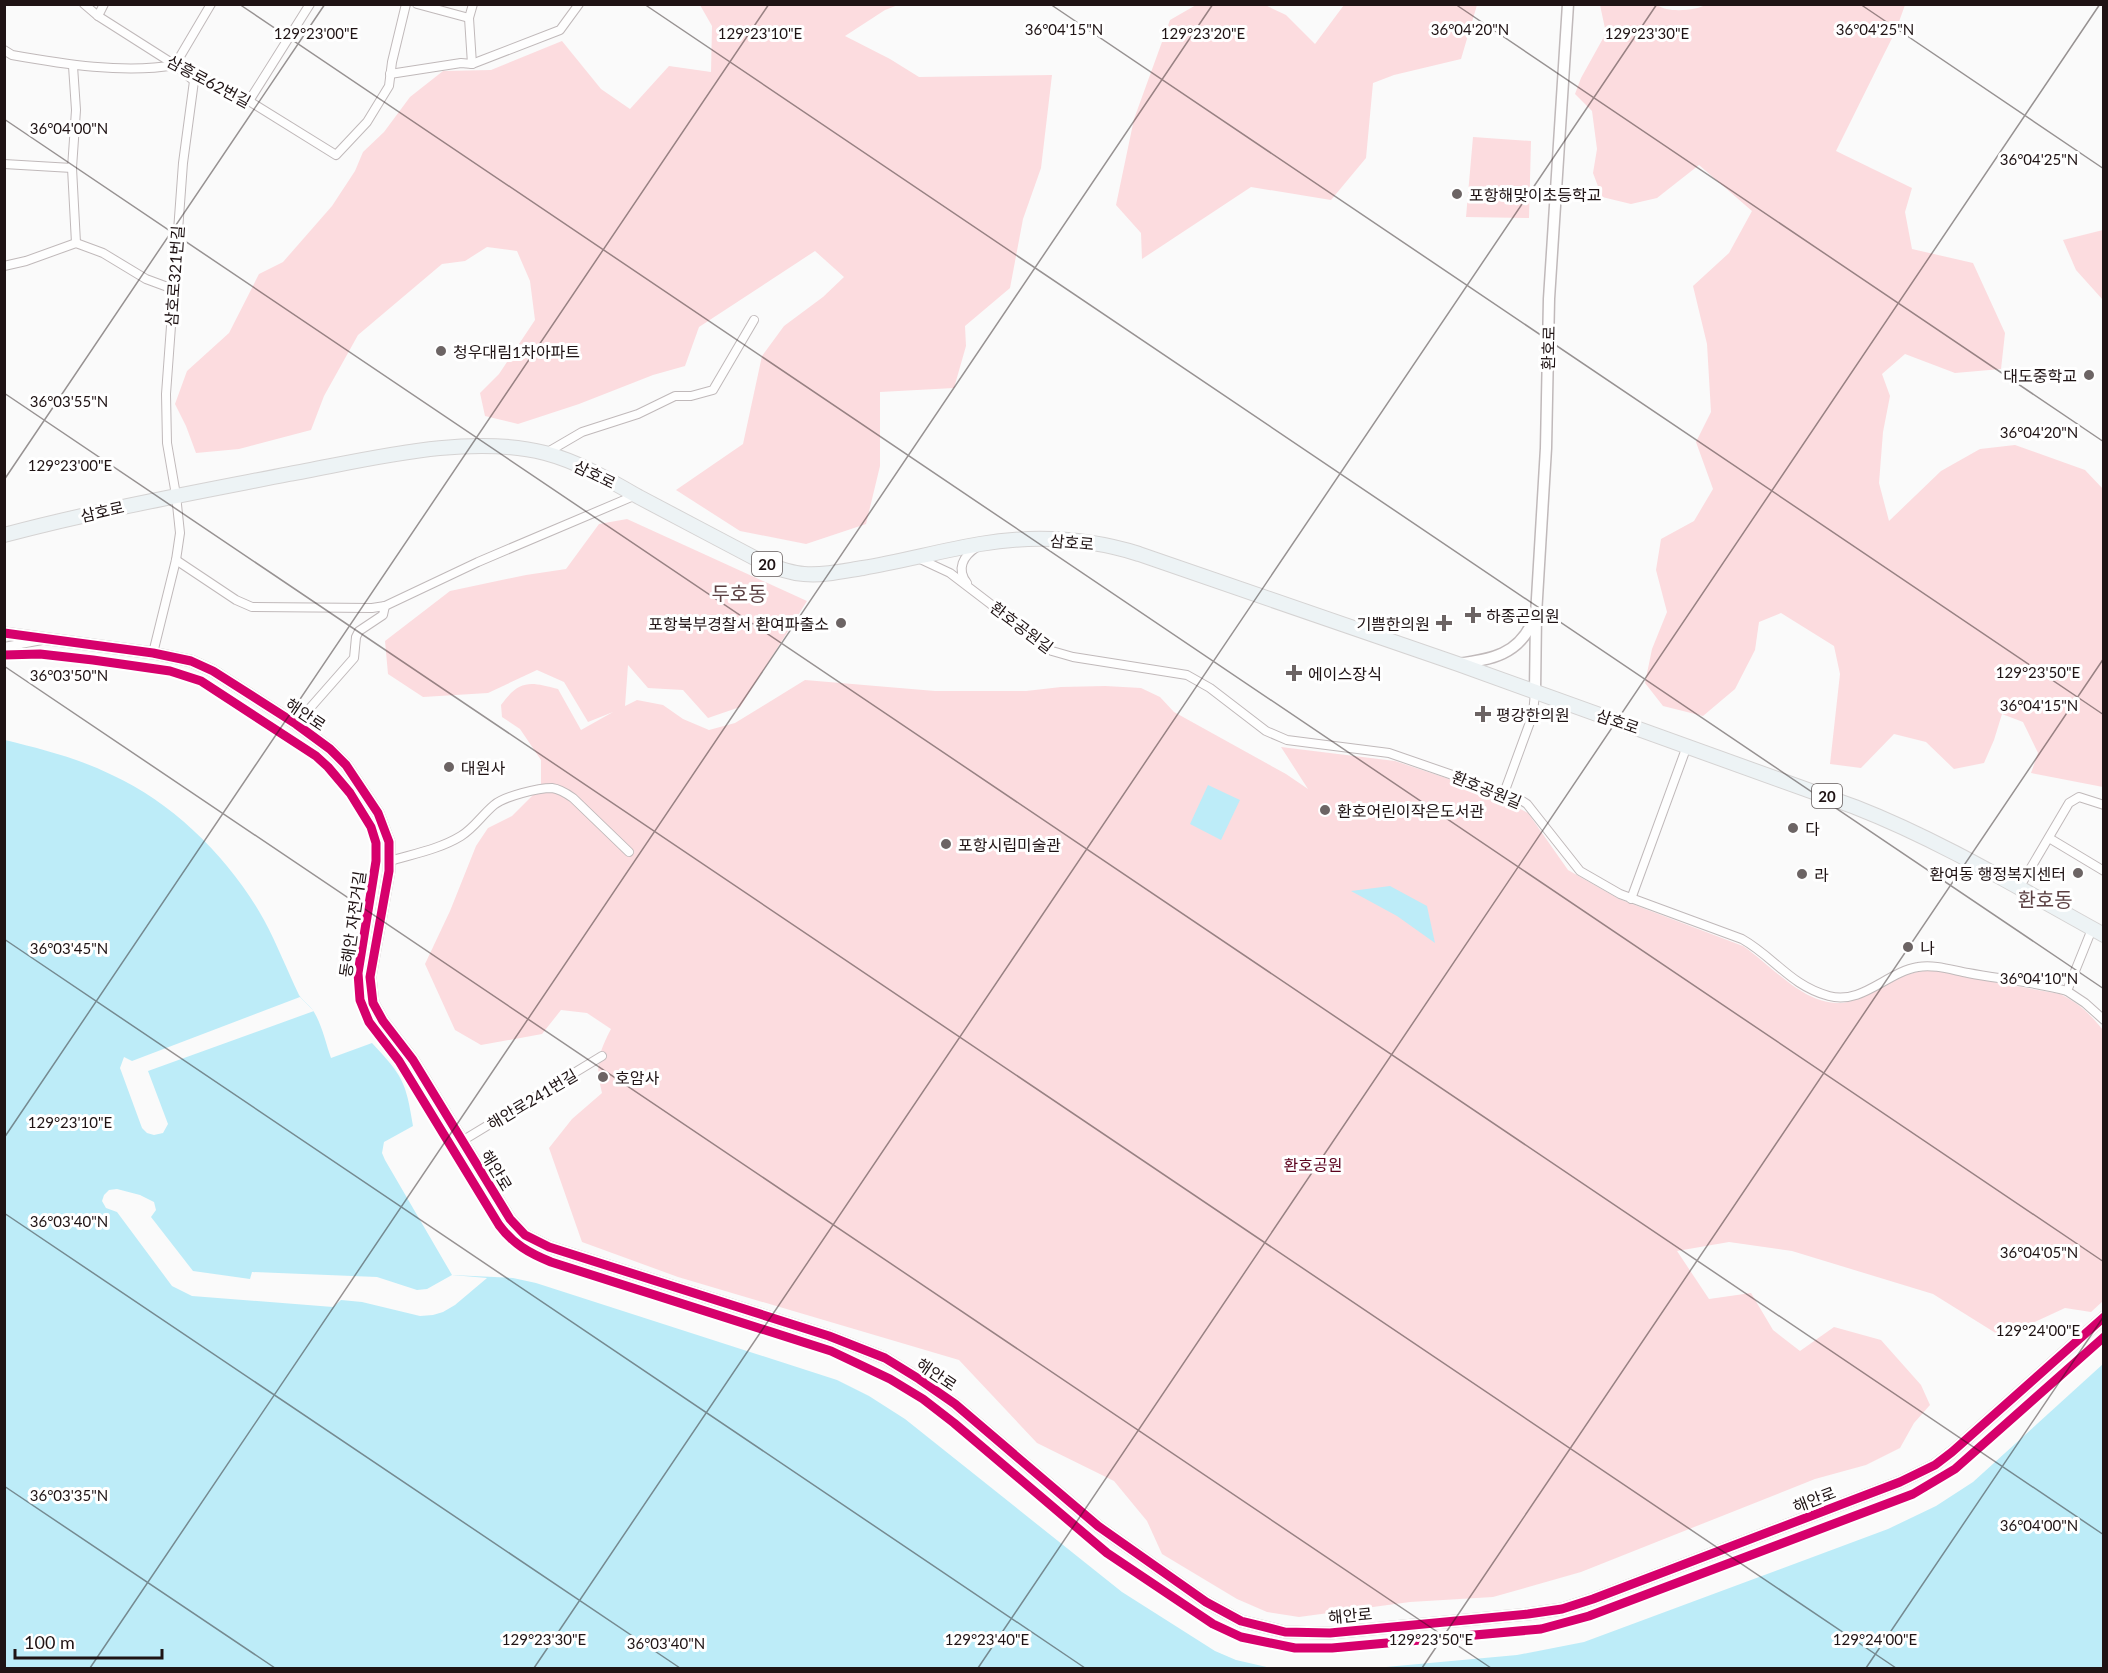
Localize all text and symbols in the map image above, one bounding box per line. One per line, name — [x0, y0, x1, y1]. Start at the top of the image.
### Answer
text: 36°04'15"N — [1025, 20, 1103, 38]
text: 36°04'20"N — [1431, 20, 1509, 38]
text: 36°04'25"N — [1836, 20, 1914, 38]
text: 129°23'00"E — [274, 24, 358, 42]
text: 129°23'10"E — [718, 24, 802, 42]
text: 129°23'20"E — [1161, 24, 1245, 42]
text: 129°23'30"E — [1605, 24, 1689, 42]
street label: 삼흥로62번길 — [164, 51, 254, 111]
text: 36°04'00"N — [30, 119, 108, 137]
text: 36°04'25"N — [2000, 150, 2078, 168]
place label: 포항해맞이초등학교 — [1469, 185, 1601, 204]
marker: 포항해맞이초등학교 — [1450, 187, 1464, 201]
street label: 삼호로321번길 — [161, 225, 187, 327]
street label: 환호로 — [1538, 325, 1558, 370]
place label: 청우대림1차아파트 — [453, 342, 580, 361]
marker: 청우대림1차아파트 — [434, 344, 448, 358]
place label: 대도중학교 — [2003, 366, 2077, 385]
marker: 대도중학교 — [2082, 368, 2096, 382]
text: 36°03'55"N — [30, 392, 108, 410]
text: 36°04'20"N — [2000, 423, 2078, 441]
text: 129°23'00"E — [28, 456, 112, 474]
street label: 삼호로 — [571, 456, 619, 492]
street label: 삼호로 — [78, 497, 126, 525]
street label: 삼호로 — [1049, 531, 1095, 553]
road number: 20 — [752, 552, 782, 576]
district label: 두호동 — [711, 581, 767, 605]
street label: 환호공원길 — [987, 597, 1057, 657]
marker: 하종곤의원 — [1464, 606, 1482, 624]
place label: 하종곤의원 — [1486, 606, 1560, 625]
place label: 포항북부경찰서 환여파출소 — [648, 614, 829, 633]
place label: 기쁨한의원 — [1356, 614, 1430, 633]
marker: 기쁨한의원 — [1435, 614, 1453, 632]
marker: 포항북부경찰서 환여파출소 — [834, 616, 848, 630]
text: 129°23'50"E — [1996, 663, 2080, 681]
marker: 에이스장식 — [1285, 664, 1303, 682]
place label: 에이스장식 — [1308, 664, 1382, 683]
text: 36°03'50"N — [30, 666, 108, 684]
street label: 해안로 — [282, 694, 330, 734]
text: 36°04'15"N — [2000, 696, 2078, 714]
marker: 평강한의원 — [1474, 705, 1492, 723]
place label: 평강한의원 — [1496, 705, 1570, 724]
street label: 삼호로 — [1594, 705, 1642, 737]
place label: 대원사 — [461, 758, 505, 777]
marker: 대원사 — [442, 760, 456, 774]
street label: 환호공원길 — [1449, 766, 1525, 812]
road number: 20 — [1812, 784, 1842, 808]
place label: 환호어린이작은도서관 — [1337, 801, 1484, 820]
marker: 환호어린이작은도서관 — [1318, 803, 1332, 817]
place label: 다 — [1805, 819, 1820, 838]
marker: 다 — [1786, 821, 1800, 835]
place label: 포항시립미술관 — [958, 835, 1061, 854]
marker: 포항시립미술관 — [939, 837, 953, 851]
place label: 환여동 행정복지센터 — [1929, 864, 2066, 883]
place label: 라 — [1814, 865, 1829, 884]
marker: 환여동 행정복지센터 — [2071, 866, 2085, 880]
marker: 라 — [1795, 867, 1809, 881]
street label: 동해안 자전거길 — [335, 870, 369, 978]
district label: 환호동 — [2017, 887, 2073, 911]
place label: 나 — [1920, 938, 1935, 957]
text: 36°03'45"N — [30, 939, 108, 957]
marker: 나 — [1901, 940, 1915, 954]
text: 36°04'10"N — [2000, 969, 2078, 987]
street label: 해안로241번길 — [484, 1065, 580, 1133]
place label: 호암사 — [615, 1068, 659, 1087]
marker: 호암사 — [596, 1070, 610, 1084]
text: 129°23'10"E — [28, 1113, 112, 1131]
street label: 해안로 — [477, 1146, 517, 1194]
park label: 환호공원 — [1284, 1155, 1342, 1174]
text: 36°03'40"N — [30, 1212, 108, 1230]
text: 36°04'05"N — [2000, 1243, 2078, 1261]
text: 129°24'00"E — [1996, 1321, 2080, 1339]
street label: 해안로 — [913, 1354, 961, 1394]
street label: 해안로 — [1790, 1482, 1838, 1516]
text: 36°03'35"N — [30, 1486, 108, 1504]
text: 36°04'00"N — [2000, 1516, 2078, 1534]
street label: 해안로 — [1327, 1604, 1373, 1626]
scale bar — [15, 1622, 162, 1660]
text: 129°23'30"E — [502, 1630, 586, 1648]
text: 129°23'40"E — [945, 1630, 1029, 1648]
text: 129°23'50"E — [1389, 1630, 1473, 1648]
text: 129°24'00"E — [1833, 1630, 1917, 1648]
text: 100 m — [24, 1631, 75, 1653]
text: 36°03'40"N — [627, 1634, 705, 1652]

